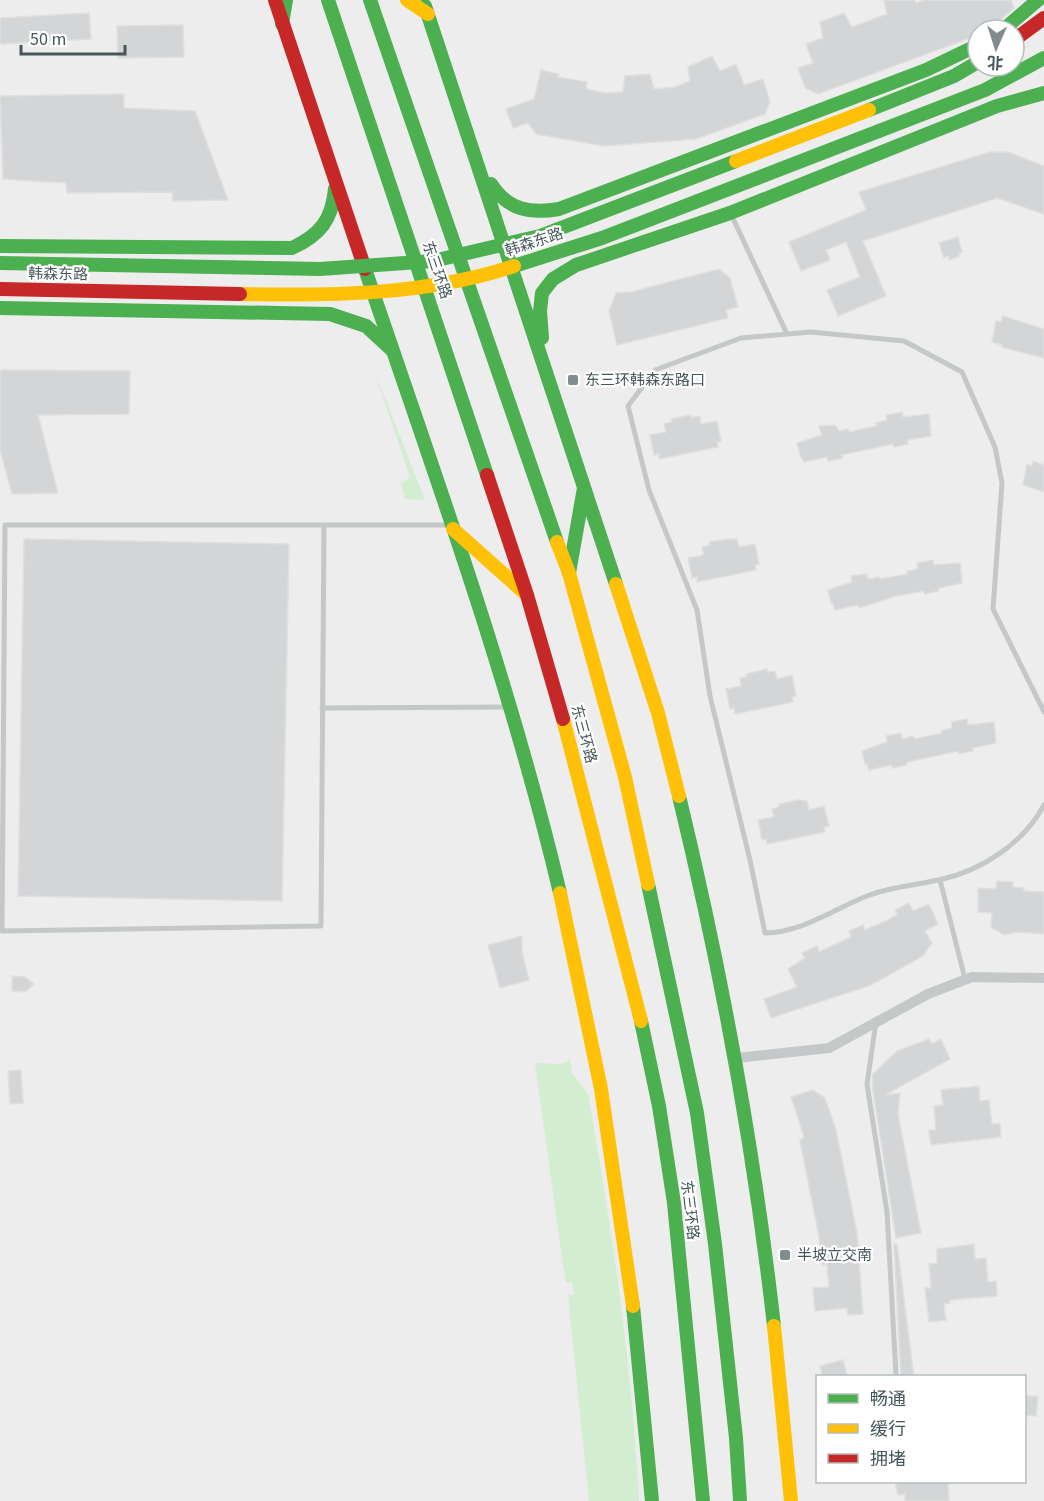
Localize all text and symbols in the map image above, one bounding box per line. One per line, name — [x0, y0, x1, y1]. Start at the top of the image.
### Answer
scale bar — [21, 18, 124, 56]
north arrow — [966, 18, 1026, 78]
text: 50 m — [30, 27, 66, 52]
text: 北 — [987, 51, 1004, 73]
street label: 韩森东路 — [502, 223, 566, 262]
street label: 东三环路 — [417, 238, 456, 302]
street label: 韩森东路 — [28, 263, 88, 286]
place label: 东三环韩森东路口 — [585, 370, 705, 391]
marker: 东三环韩森东路口 — [566, 373, 580, 387]
street label: 东三环路 — [566, 702, 601, 766]
street label: 东三环路 — [675, 1179, 704, 1241]
place label: 半坡立交南 — [797, 1245, 872, 1266]
marker: 半坡立交南 — [778, 1248, 792, 1262]
legend — [816, 1375, 1026, 1483]
text: 畅通 — [870, 1387, 906, 1412]
text: 缓行 — [870, 1417, 906, 1442]
text: 拥堵 — [870, 1447, 906, 1472]

